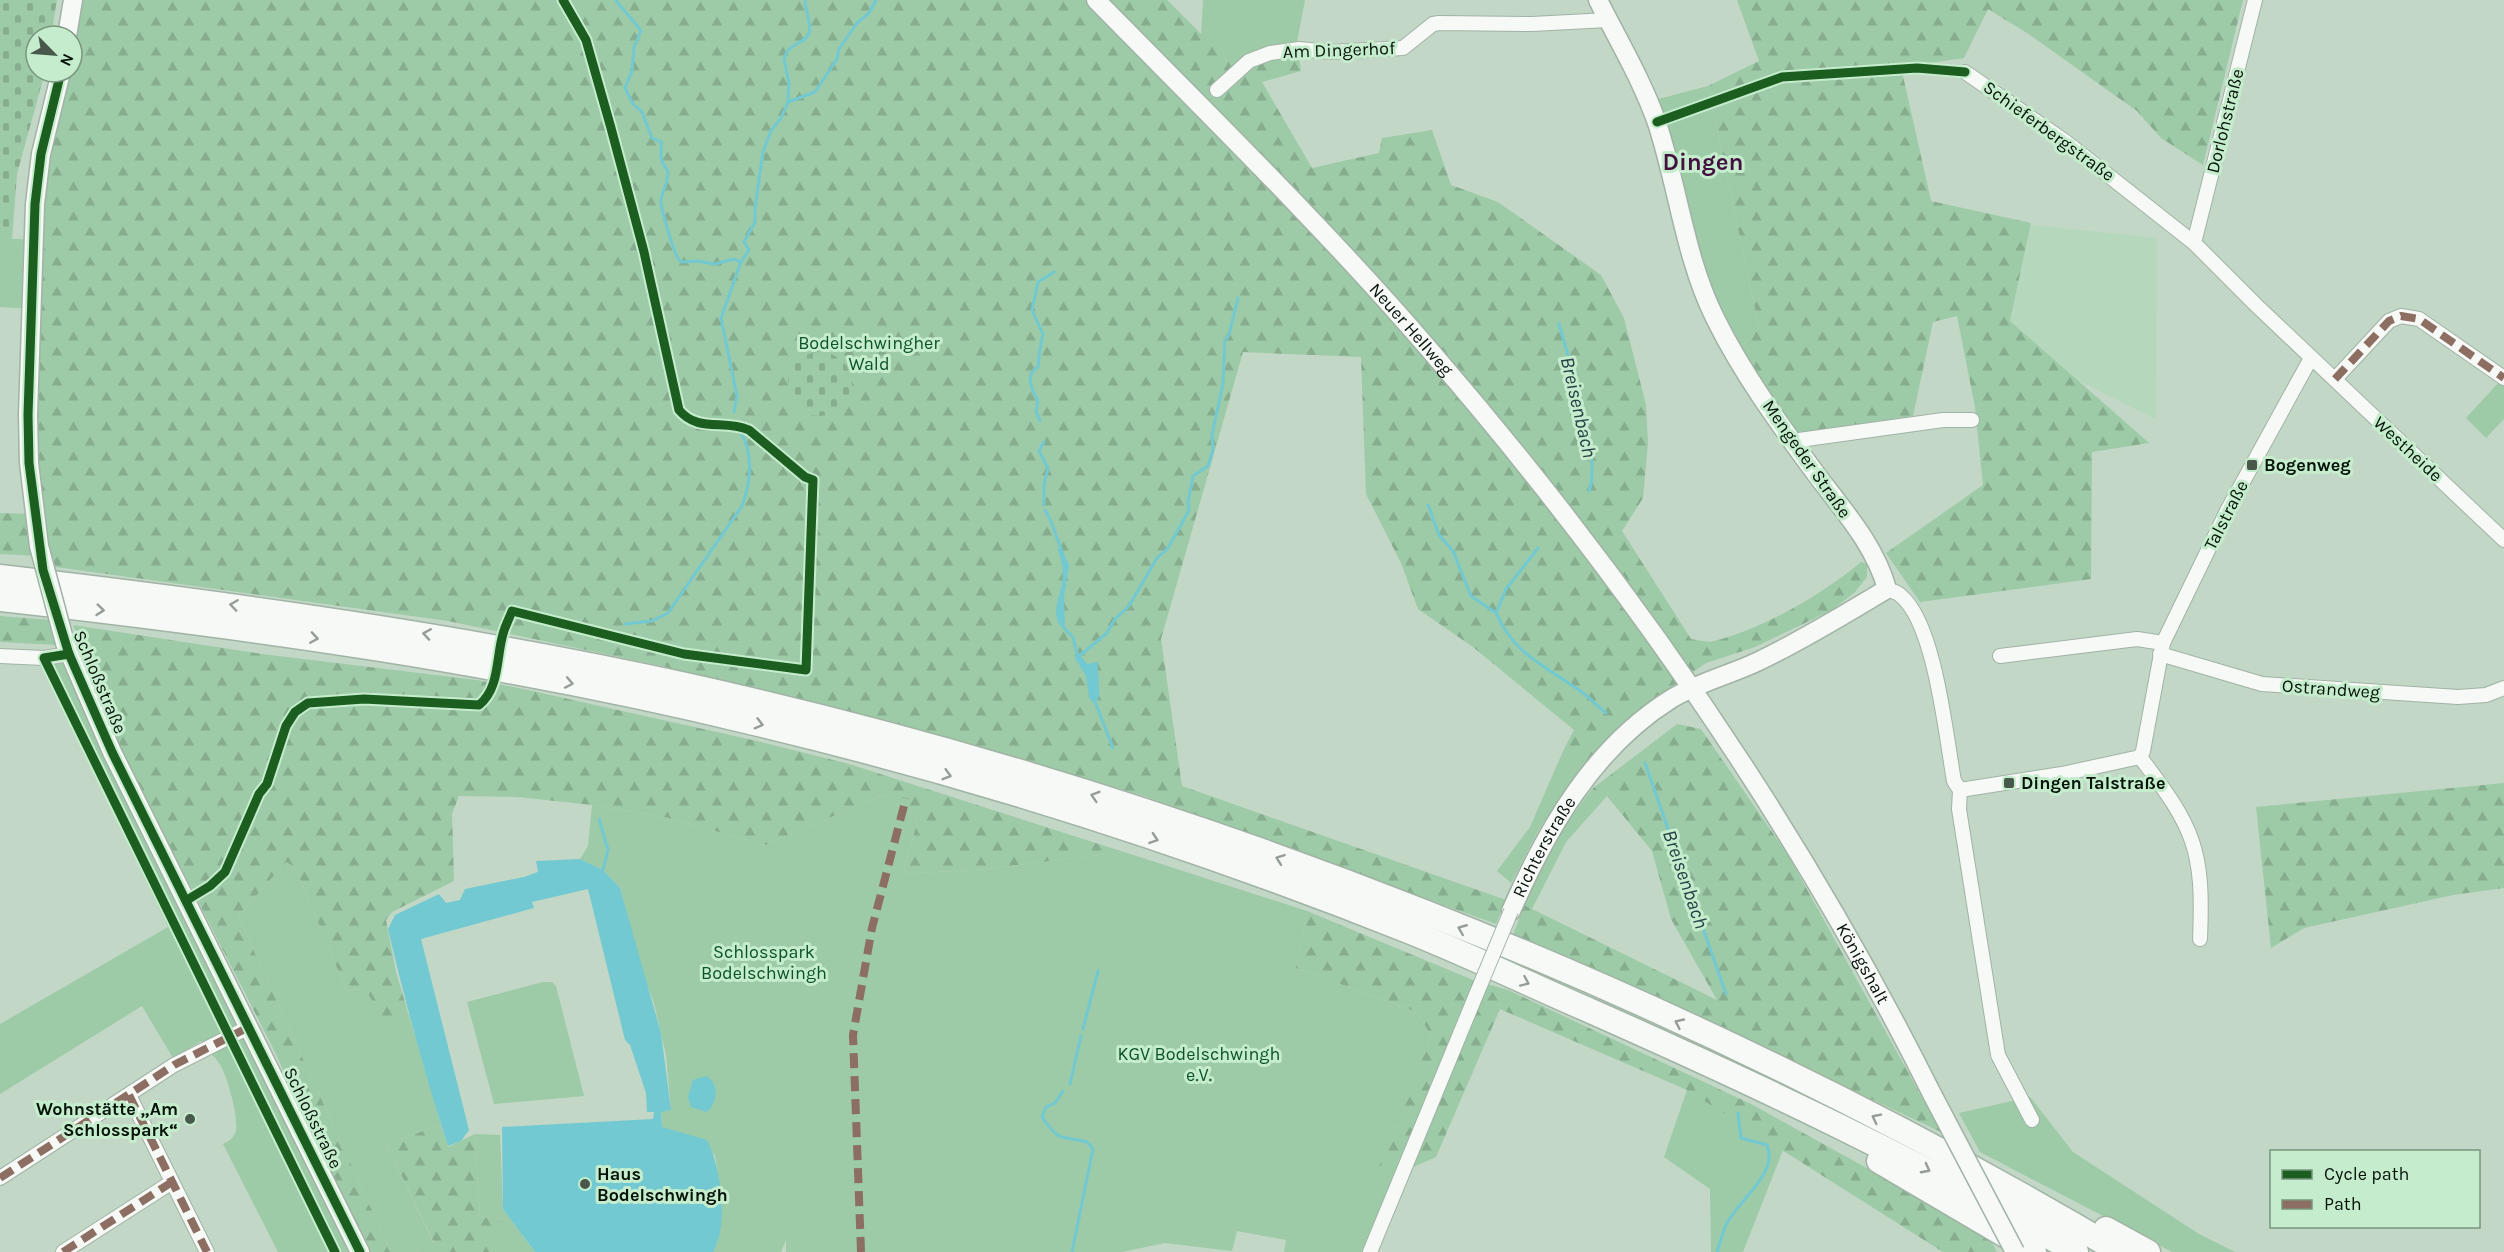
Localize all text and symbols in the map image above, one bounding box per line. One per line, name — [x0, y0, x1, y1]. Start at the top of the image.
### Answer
north arrow — [24, 24, 84, 84]
street label: Am Dingerhof — [1282, 37, 1396, 63]
text: N — [56, 51, 78, 69]
street label: Dorlohstraße — [2201, 66, 2249, 176]
street label: Schieferbergstraße — [1979, 76, 2119, 186]
district label: Dingen — [1663, 148, 1743, 176]
street label: Neuer Hellweg — [1365, 278, 1458, 380]
park label: Bodelschwingher Wald — [798, 332, 940, 375]
water label: Breisenbach — [1556, 354, 1601, 460]
street label: Mengeder Straße — [1758, 395, 1856, 523]
street label: Westheide — [2369, 412, 2447, 486]
place label: Bogenweg — [2264, 454, 2351, 476]
marker: Bogenweg — [2245, 458, 2259, 472]
street label: Talstraße — [2199, 476, 2253, 554]
one-way arrow — [230, 599, 239, 611]
one-way arrow — [95, 603, 104, 616]
street label: Schloßstraße — [68, 627, 132, 737]
one-way arrow — [422, 628, 432, 641]
one-way arrow — [309, 631, 319, 644]
street label: Ostrandweg — [2281, 675, 2381, 703]
one-way arrow — [563, 676, 573, 689]
one-way arrow — [753, 717, 764, 729]
one-way arrow — [942, 768, 952, 780]
place label: Dingen Talstraße — [2021, 772, 2166, 794]
marker: Dingen Talstraße — [2002, 776, 2016, 790]
one-way arrow — [1090, 791, 1101, 804]
street label: Richterstraße — [1508, 792, 1580, 901]
water label: Breisenbach — [1658, 827, 1713, 932]
one-way arrow — [1148, 832, 1159, 844]
one-way arrow — [1275, 853, 1286, 866]
street label: Königshalt — [1831, 919, 1894, 1008]
one-way arrow — [1457, 923, 1468, 936]
park label: Schlosspark Bodelschwingh — [701, 941, 827, 984]
one-way arrow — [1519, 975, 1530, 987]
one-way arrow — [1675, 1018, 1686, 1030]
park label: KGV Bodelschwingh e.V. — [1118, 1043, 1280, 1086]
street label: Schloßstraße — [279, 1064, 347, 1172]
place label: Wohnstätte „Am Schlosspark“ — [36, 1098, 178, 1141]
marker: Wohnstätte „Am Schlosspark“ — [183, 1112, 197, 1126]
one-way arrow — [1871, 1114, 1882, 1125]
legend — [2270, 1150, 2480, 1228]
one-way arrow — [1920, 1162, 1930, 1173]
place label: Haus Bodelschwingh — [597, 1163, 728, 1206]
text: Cycle path — [2324, 1163, 2409, 1185]
marker: Haus Bodelschwingh — [578, 1177, 592, 1191]
text: Path — [2324, 1193, 2362, 1215]

